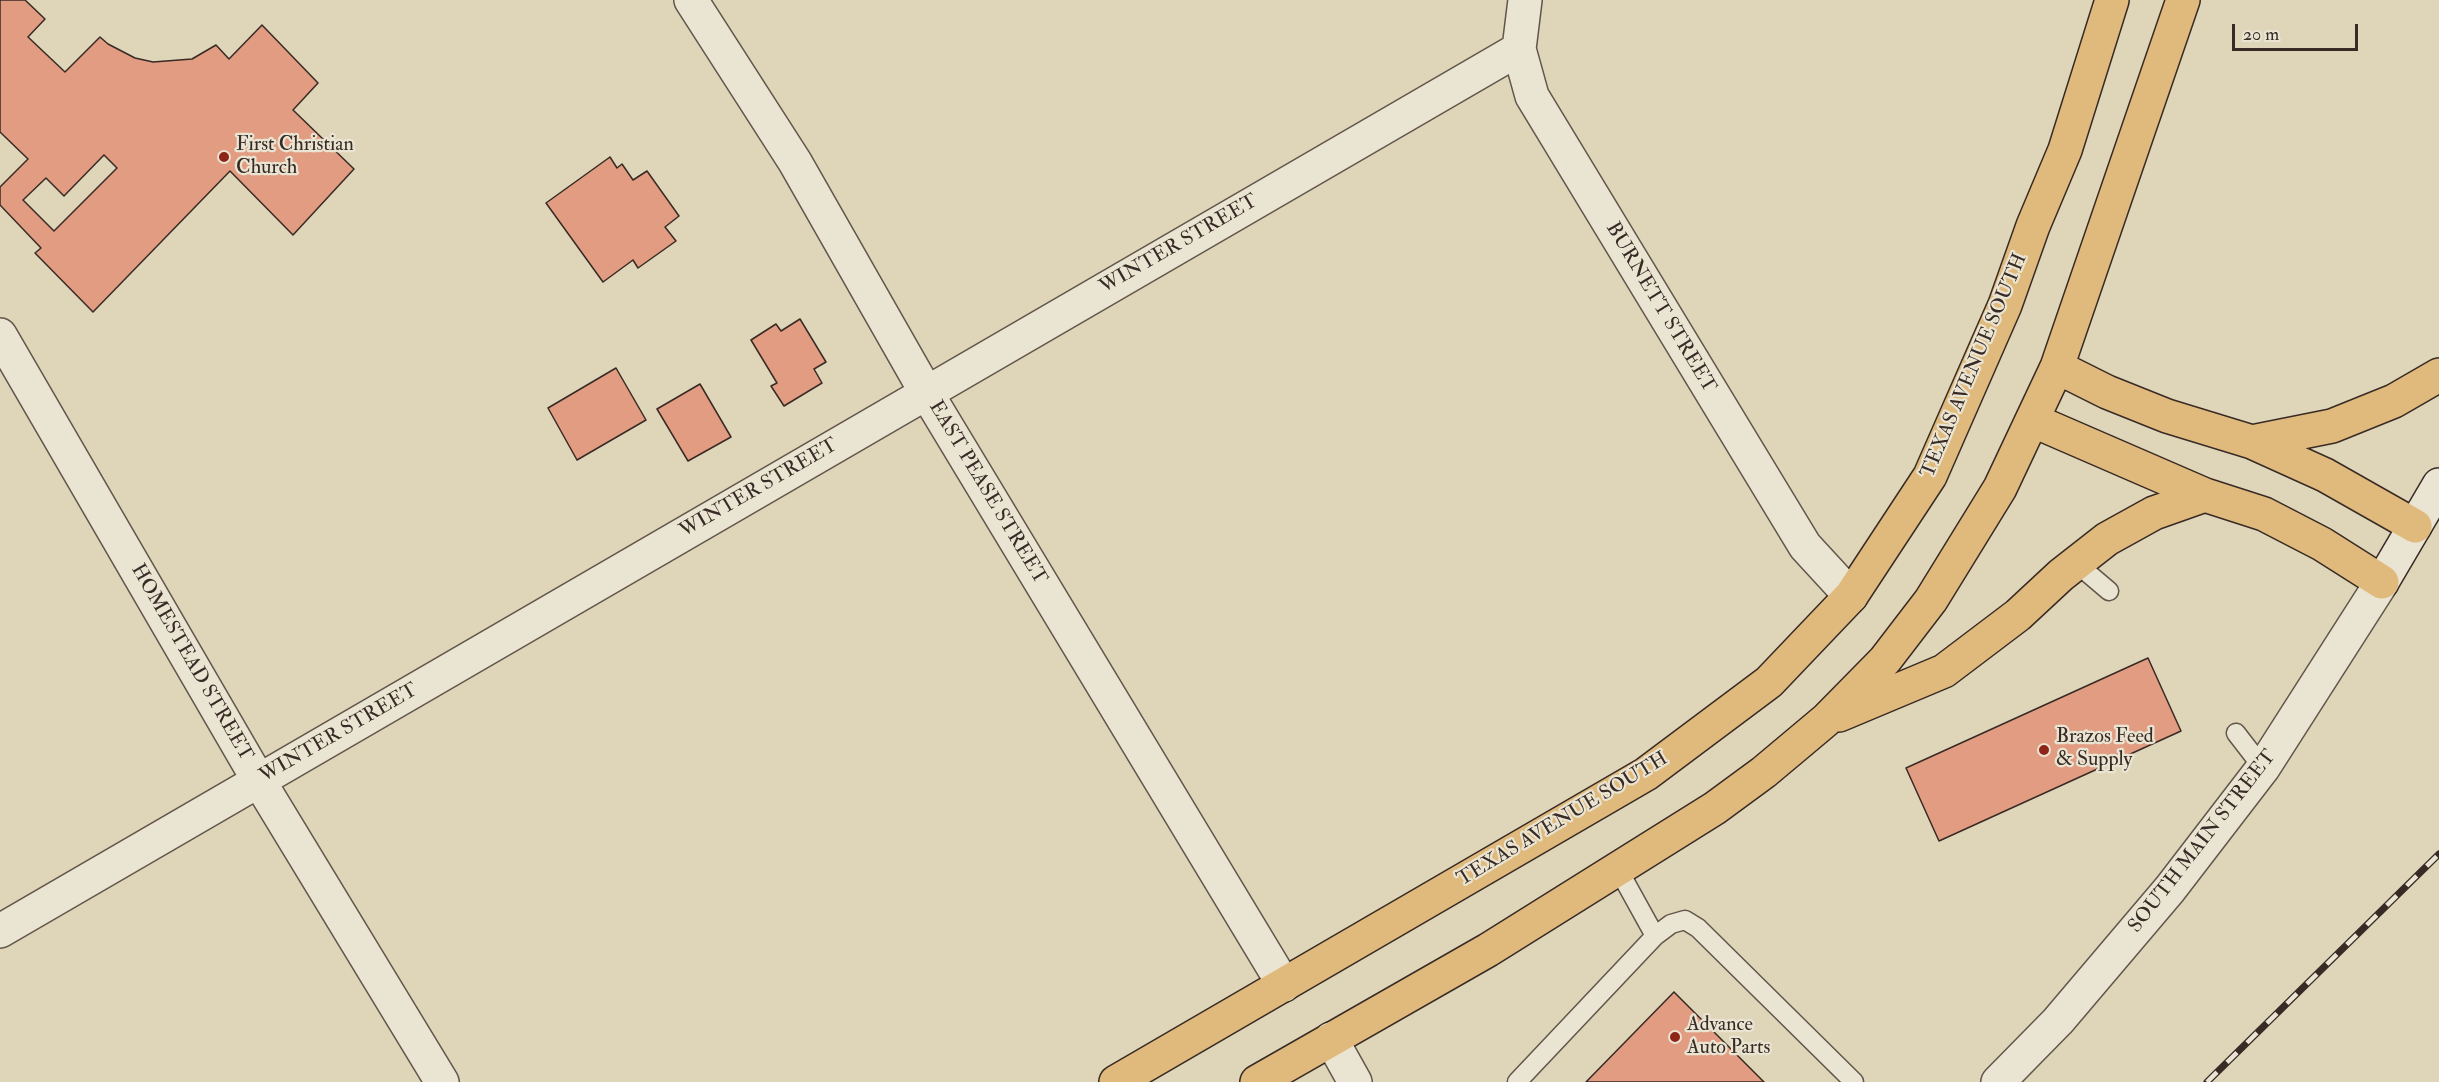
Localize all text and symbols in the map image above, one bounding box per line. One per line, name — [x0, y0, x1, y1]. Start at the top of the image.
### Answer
scale bar — [2235, 12, 2361, 50]
text: 20 m — [2243, 23, 2279, 46]
place label: First Christian Church — [236, 134, 354, 181]
marker: First Christian Church — [217, 150, 231, 164]
street label: WINTER STREET — [1096, 190, 1262, 300]
street label: BURNETT STREET — [1600, 218, 1720, 398]
street label: TEXAS AVENUE SOUTH — [1917, 250, 2033, 482]
street label: EAST PEASE STREET — [923, 397, 1051, 589]
street label: WINTER STREET — [676, 434, 842, 544]
street label: HOMESTEAD STREET — [125, 560, 257, 766]
street label: WINTER STREET — [256, 679, 422, 789]
place label: Brazos Feed & Supply — [2056, 726, 2154, 773]
marker: Brazos Feed & Supply — [2037, 743, 2051, 757]
street label: SOUTH MAIN STREET — [2124, 746, 2282, 938]
street label: TEXAS AVENUE SOUTH — [1453, 748, 1673, 892]
place label: Advance Auto Parts — [1687, 1014, 1770, 1061]
marker: Advance Auto Parts — [1668, 1030, 1682, 1044]

